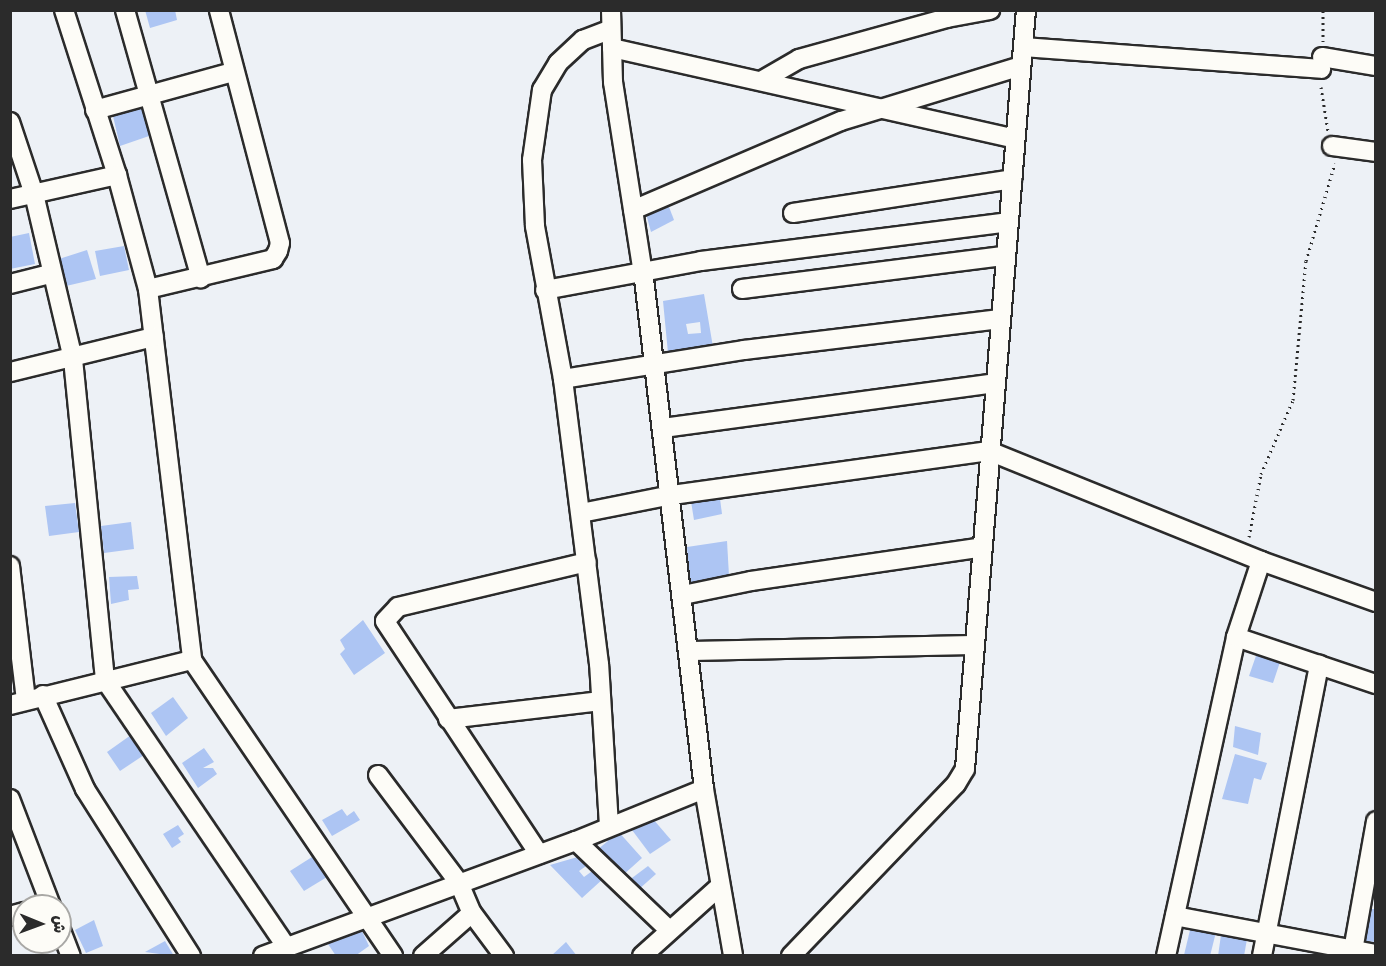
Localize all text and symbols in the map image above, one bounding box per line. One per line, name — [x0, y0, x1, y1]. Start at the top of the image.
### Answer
north arrow — [12, 894, 72, 954]
text: ش — [49, 915, 68, 933]

